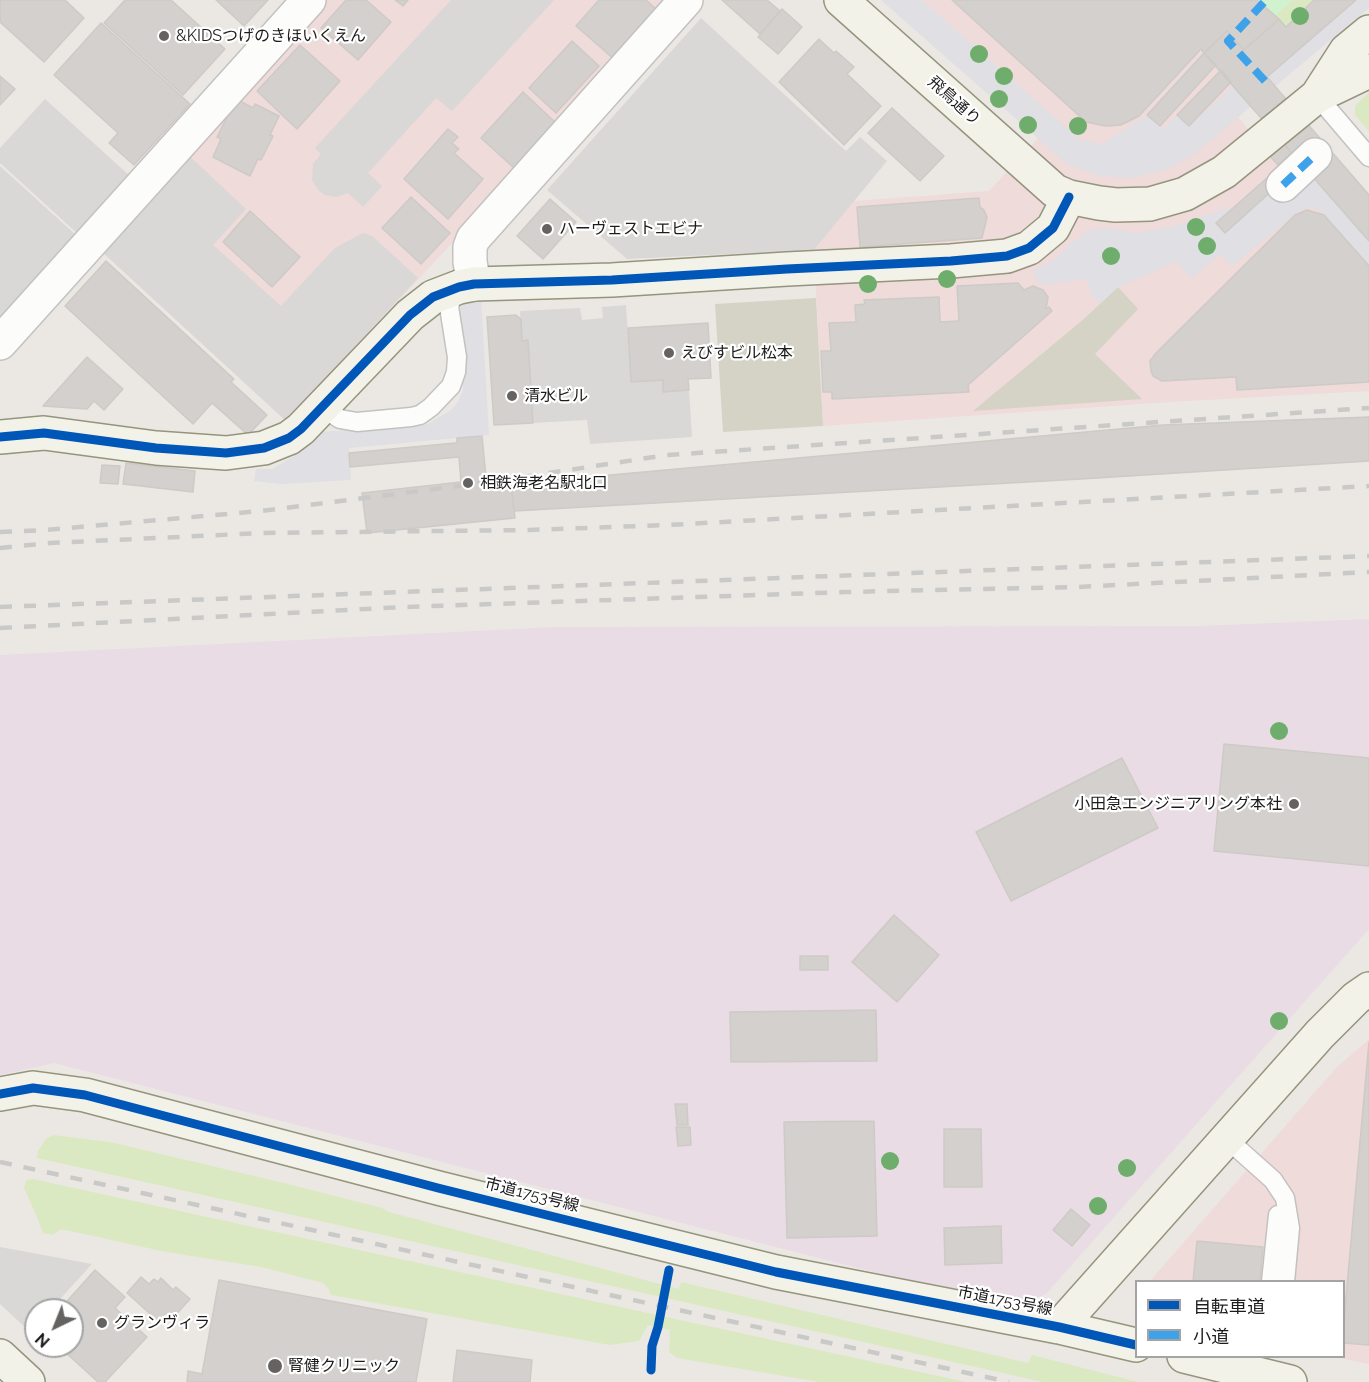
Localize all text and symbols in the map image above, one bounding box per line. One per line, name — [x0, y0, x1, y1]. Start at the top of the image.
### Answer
place label: &KIDSつげのきほいくえん — [176, 26, 366, 46]
marker: &KIDSつげのきほいくえん — [157, 29, 171, 43]
street label: 飛鳥通り — [924, 72, 984, 130]
place label: ハーヴェストエビナ — [559, 219, 703, 239]
marker: ハーヴェストエビナ — [540, 222, 554, 236]
place label: えびすビル松本 — [681, 343, 793, 363]
marker: えびすビル松本 — [662, 346, 676, 360]
place label: 清水ビル — [524, 386, 588, 406]
marker: 清水ビル — [505, 389, 519, 403]
place label: 相鉄海老名駅北口 — [480, 473, 608, 493]
marker: 相鉄海老名駅北口 — [461, 476, 475, 490]
place label: 小田急エンジニアリング本社 — [1074, 794, 1282, 814]
marker: 小田急エンジニアリング本社 — [1287, 797, 1301, 811]
street label: 市道1753号線 — [483, 1174, 581, 1216]
legend — [1135, 1280, 1345, 1358]
street label: 市道1753号線 — [956, 1282, 1054, 1320]
text: 自転車道 — [1193, 1296, 1265, 1317]
north arrow — [24, 1298, 84, 1358]
place label: グランヴィラ — [114, 1313, 210, 1333]
marker: グランヴィラ — [95, 1316, 109, 1330]
text: 小道 — [1193, 1326, 1229, 1347]
text: N — [32, 1329, 54, 1351]
place label: 腎健クリニック — [288, 1356, 400, 1376]
marker: 腎健クリニック — [266, 1357, 284, 1375]

